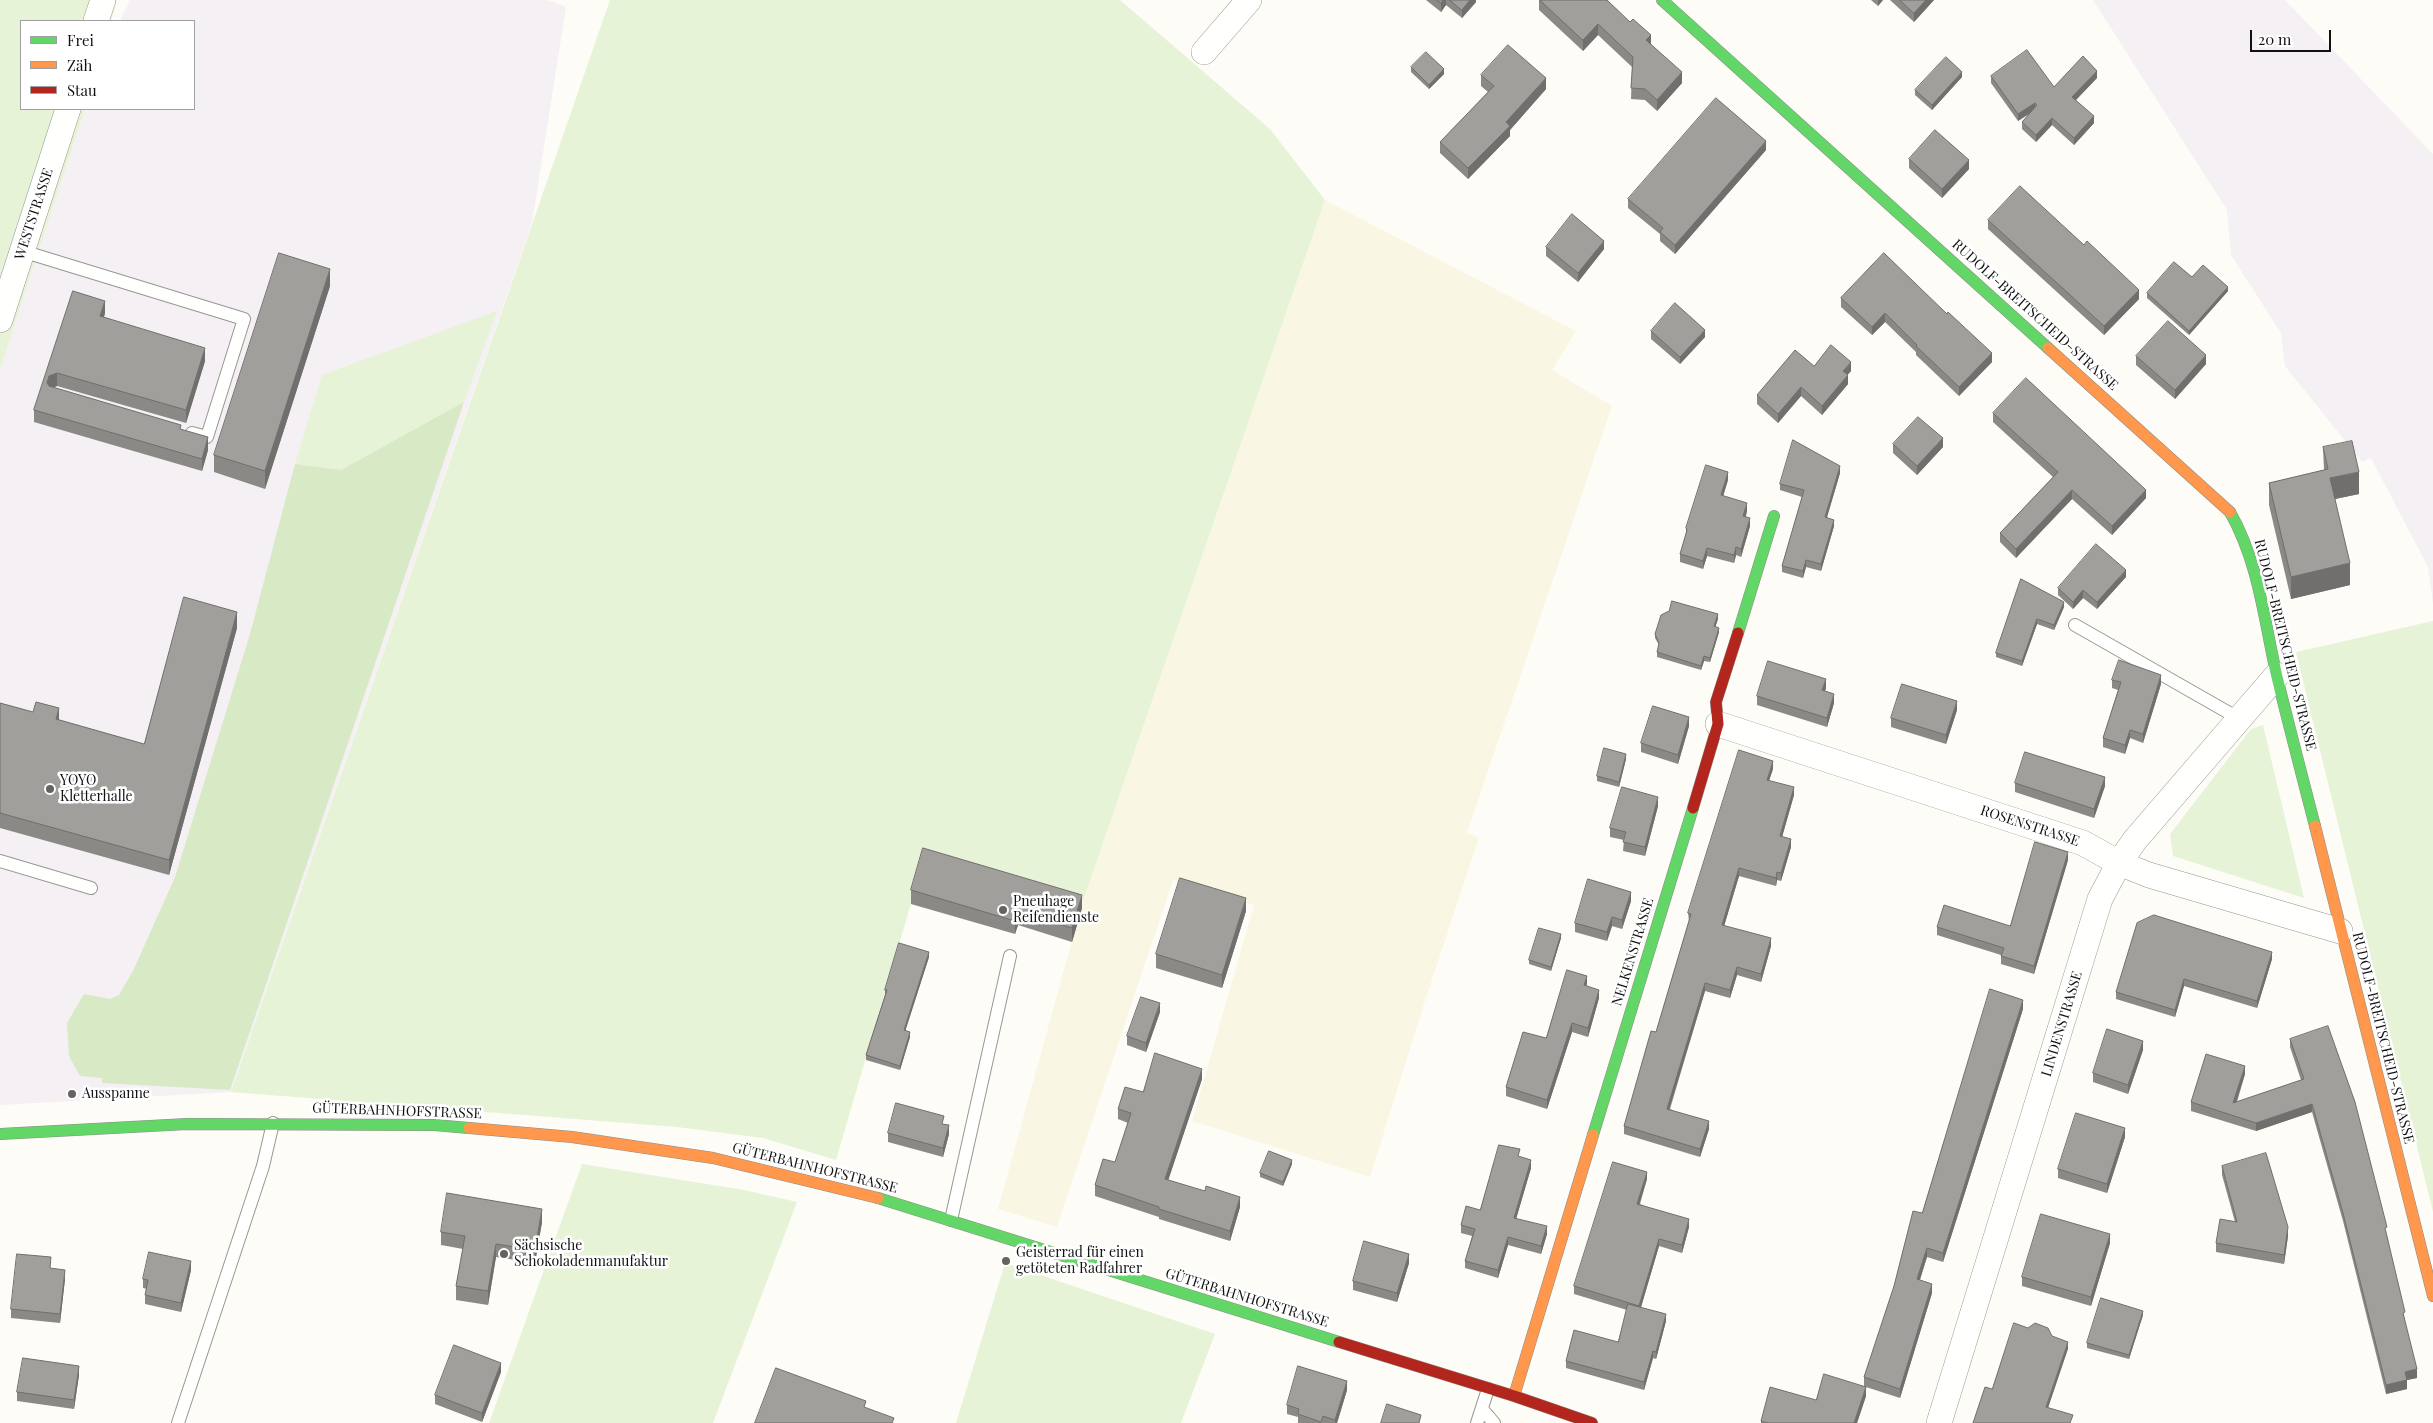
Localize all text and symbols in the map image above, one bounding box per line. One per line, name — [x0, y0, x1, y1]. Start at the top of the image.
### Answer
legend — [20, 20, 195, 110]
scale bar — [2253, 20, 2334, 52]
text: 20 m — [2258, 29, 2291, 49]
text: Frei — [67, 30, 94, 50]
text: Zäh — [67, 55, 92, 75]
text: Stau — [67, 80, 97, 100]
street label: WESTSTRASSE — [11, 166, 57, 262]
street label: RUDOLF-BREITSCHEID-STRASSE — [1949, 236, 2121, 394]
street label: RUDOLF-BREITSCHEID-STRASSE — [2251, 538, 2319, 752]
place label: YOYO Kletterhalle — [60, 773, 133, 806]
marker: YOYO Kletterhalle — [44, 783, 56, 795]
street label: ROSENSTRASSE — [1978, 802, 2082, 850]
place label: Pneuhage Reifendienste — [1013, 894, 1099, 926]
street label: NELKENSTRASSE — [1609, 896, 1657, 1008]
marker: Pneuhage Reifendienste — [997, 904, 1009, 916]
street label: RUDOLF-BREITSCHEID-STRASSE — [2349, 931, 2417, 1145]
street label: LINDENSTRASSE — [2038, 969, 2086, 1079]
place label: Ausspanne — [82, 1086, 150, 1102]
marker: Ausspanne — [66, 1088, 78, 1100]
street label: GÜTERBAHNHOFSTRASSE — [312, 1100, 482, 1122]
street label: GÜTERBAHNHOFSTRASSE — [731, 1139, 899, 1197]
place label: Sächsische Schokoladenmanufaktur — [514, 1238, 668, 1270]
place label: Geisterrad für einen getöteten Radfahrer — [1016, 1245, 1144, 1278]
marker: Sächsische Schokoladenmanufaktur — [498, 1248, 510, 1260]
marker: Geisterrad für einen getöteten Radfahrer — [1000, 1255, 1012, 1267]
street label: GÜTERBAHNHOFSTRASSE — [1163, 1265, 1331, 1331]

